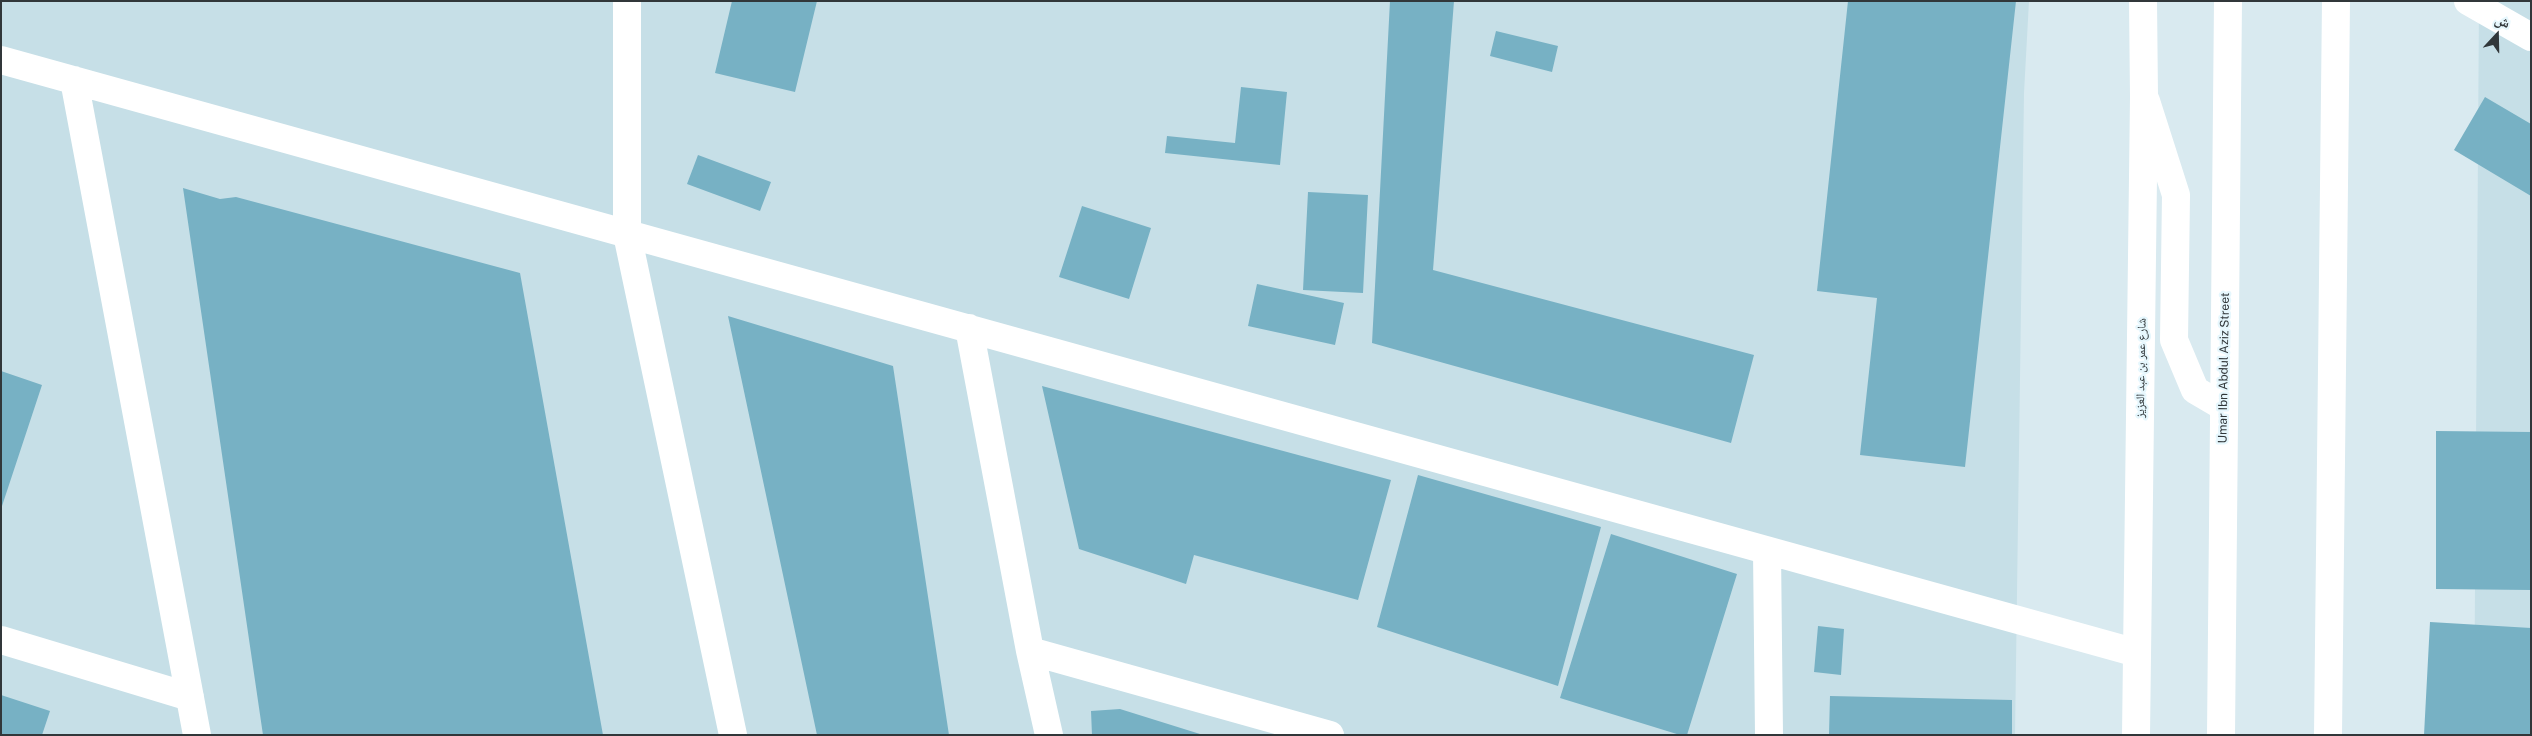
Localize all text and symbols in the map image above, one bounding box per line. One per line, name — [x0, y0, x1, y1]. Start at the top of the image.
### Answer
north arrow — [2472, 10, 2522, 60]
text: ش — [2493, 11, 2512, 31]
street label: Umar Ibn Abdul Aziz Street — [2215, 292, 2233, 444]
street label: شارع عمر بن عبد العزيز — [2133, 318, 2149, 418]

